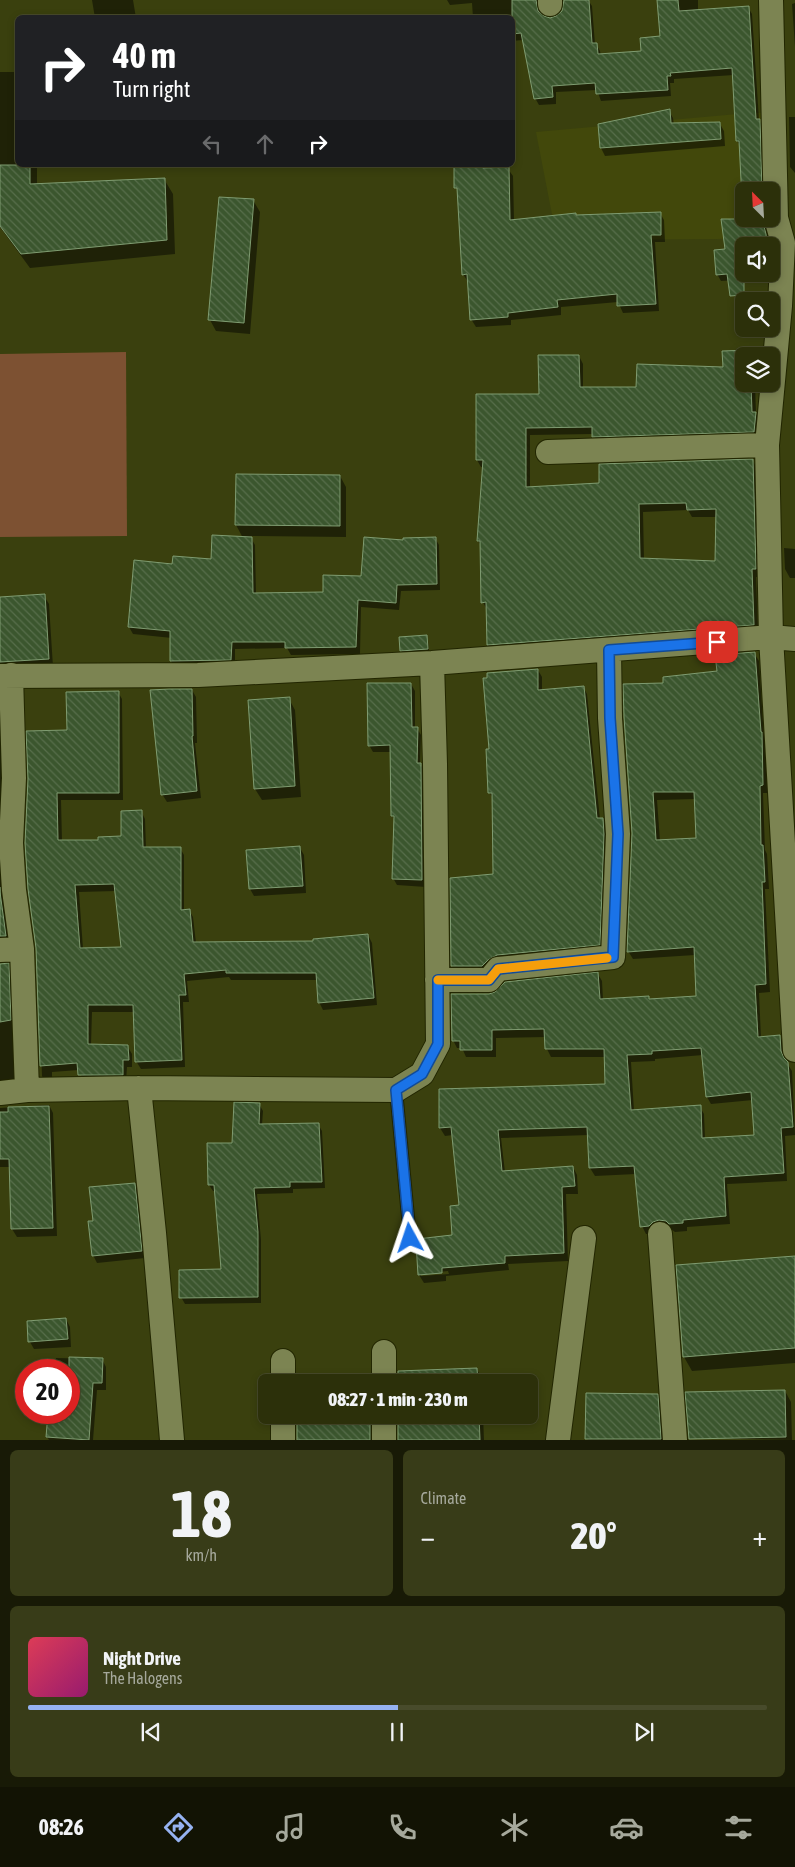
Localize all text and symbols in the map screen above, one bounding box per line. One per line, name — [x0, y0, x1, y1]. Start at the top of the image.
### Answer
icon: right — [30, 35, 95, 100]
text: 40 m — [113, 35, 176, 75]
text: Turn right — [113, 76, 190, 102]
icon: left — [198, 130, 226, 158]
icon: ahead — [251, 130, 279, 158]
icon: right — [304, 130, 332, 158]
north arrow — [735, 182, 780, 228]
map controls — [735, 182, 780, 392]
button: sound — [735, 237, 780, 282]
button: search — [735, 292, 780, 337]
button: layers — [735, 347, 780, 392]
pin — [696, 621, 738, 663]
icon: arrive — [703, 628, 731, 656]
position arrow — [383, 1211, 435, 1263]
speed limit sign: 20 — [15, 1359, 80, 1424]
text: 08:27 · 1 min · 230 m — [328, 1388, 468, 1410]
text: 18 — [171, 1476, 232, 1551]
text: Climate — [421, 1489, 466, 1507]
text: 20° — [571, 1514, 617, 1557]
text: − — [421, 1520, 435, 1552]
text: + — [752, 1520, 767, 1552]
text: km/h — [185, 1546, 217, 1564]
text: Night Drive — [103, 1647, 181, 1669]
text: The Halogens — [103, 1669, 183, 1687]
icon: previous — [137, 1718, 165, 1746]
icon: pause — [383, 1718, 411, 1746]
icon: next — [630, 1718, 658, 1746]
icon: directions — [161, 1810, 196, 1845]
icon: music — [273, 1810, 308, 1845]
icon: phone — [385, 1810, 420, 1845]
icon: climate — [497, 1810, 532, 1845]
icon: car — [609, 1810, 644, 1845]
icon: filters — [721, 1810, 756, 1845]
text: 08:26 — [39, 1814, 84, 1840]

